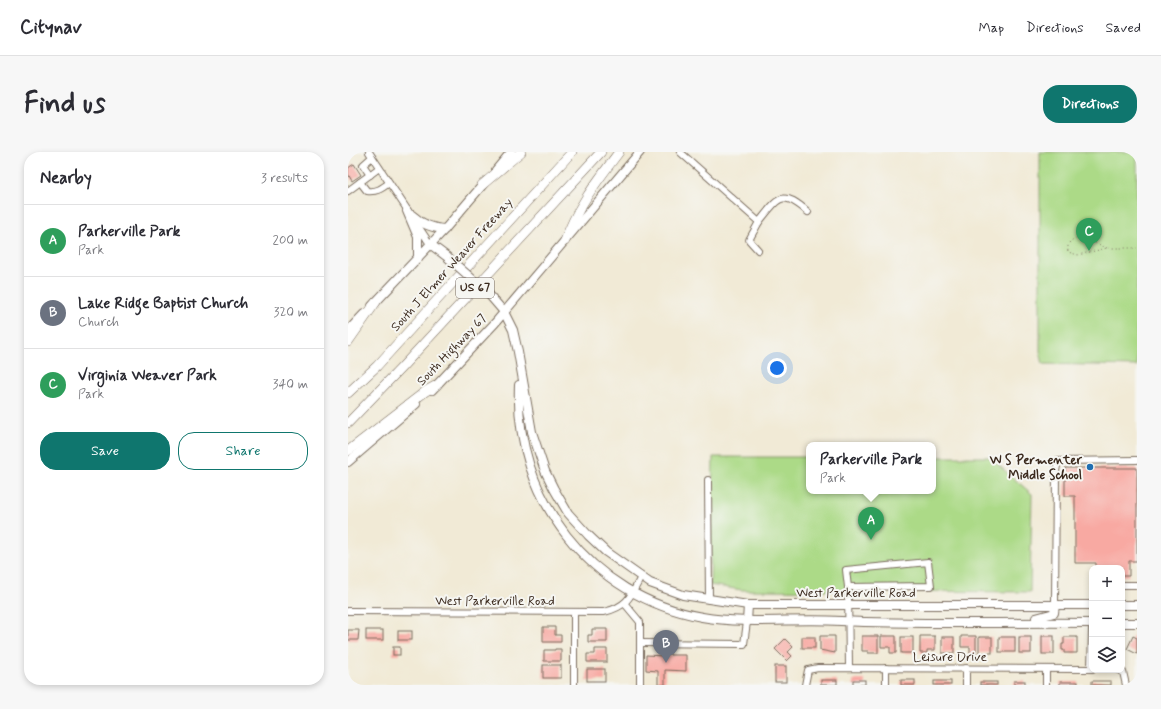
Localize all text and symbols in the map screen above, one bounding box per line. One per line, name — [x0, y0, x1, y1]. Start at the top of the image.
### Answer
text: Citynav — [20, 15, 82, 40]
text: Map — [978, 19, 1004, 37]
text: Directions — [1026, 19, 1084, 37]
text: Saved — [1106, 19, 1141, 37]
button: Directions — [1043, 85, 1137, 123]
text: Find us — [24, 86, 105, 123]
text: Nearby — [40, 167, 92, 189]
text: 3 results — [261, 170, 308, 187]
street label: South J Elmer Weaver Freeway — [387, 194, 517, 335]
pin: C — [1076, 218, 1102, 251]
text: Parkerville Park — [78, 222, 180, 242]
text: A — [49, 232, 57, 249]
text: 200 m — [273, 232, 308, 249]
text: Park — [78, 242, 104, 259]
road number: US 67 — [456, 278, 494, 298]
text: Lake Ridge Baptist Church — [78, 294, 248, 314]
text: B — [49, 304, 57, 321]
text: 320 m — [274, 304, 308, 321]
street label: South Highway 67 — [413, 310, 492, 391]
text: Church — [78, 314, 119, 331]
your location — [767, 358, 787, 378]
text: Virginia Weaver Park — [78, 366, 217, 386]
text: C — [48, 376, 58, 393]
text: 340 m — [273, 376, 308, 393]
text: Park — [78, 386, 104, 403]
button: Save — [40, 432, 170, 470]
button: Share — [178, 432, 308, 470]
popup — [806, 442, 936, 494]
text: Parkerville Park — [820, 450, 922, 470]
place label: W S Permenter Middle School — [989, 452, 1083, 484]
marker: W S Permenter Middle School — [1085, 462, 1095, 472]
text: Park — [820, 470, 846, 487]
pin: A — [858, 507, 884, 540]
map controls — [1089, 565, 1125, 673]
button: + — [1089, 565, 1125, 601]
street label: West Parkerville Road — [796, 585, 916, 602]
street label: West Parkerville Road — [435, 593, 555, 610]
button: − — [1089, 601, 1125, 637]
pin: B — [653, 630, 679, 663]
button: layers — [1089, 637, 1125, 673]
street label: Leisure Drive — [913, 649, 987, 666]

